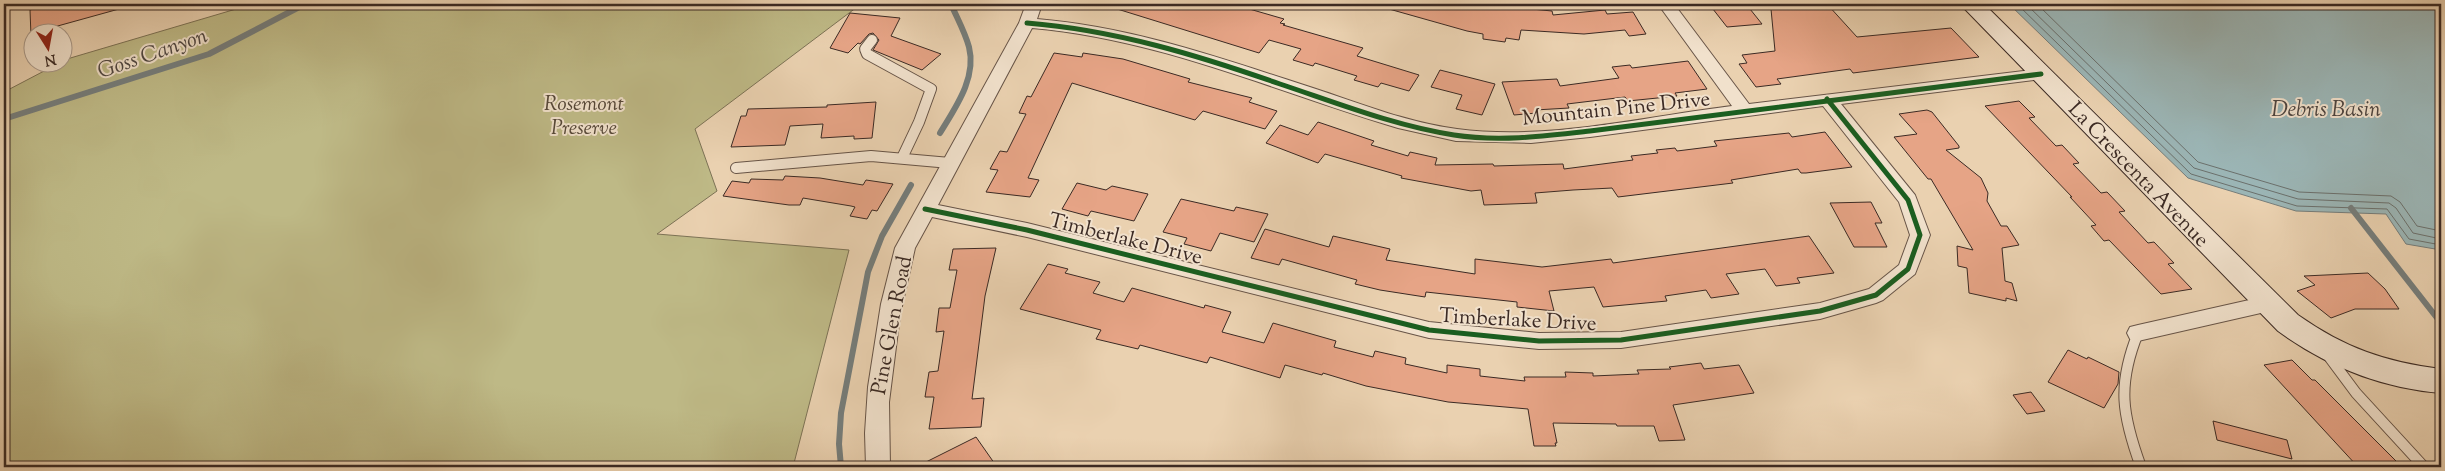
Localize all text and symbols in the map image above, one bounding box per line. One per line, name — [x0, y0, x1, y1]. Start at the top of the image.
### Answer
water label: Goss Canyon — [94, 21, 213, 89]
north arrow — [22, 22, 72, 72]
text: N — [43, 48, 57, 70]
street label: Mountain Pine Drive — [1521, 85, 1712, 135]
park label: Rosemont Preserve — [544, 90, 624, 144]
water label: Debris Basin — [2271, 95, 2381, 127]
street label: La Crescenta Avenue — [2060, 96, 2215, 255]
street label: Timberlake Drive — [1046, 206, 1205, 274]
street label: Pine Glen Road — [865, 253, 921, 397]
street label: Timberlake Drive — [1439, 302, 1597, 340]

